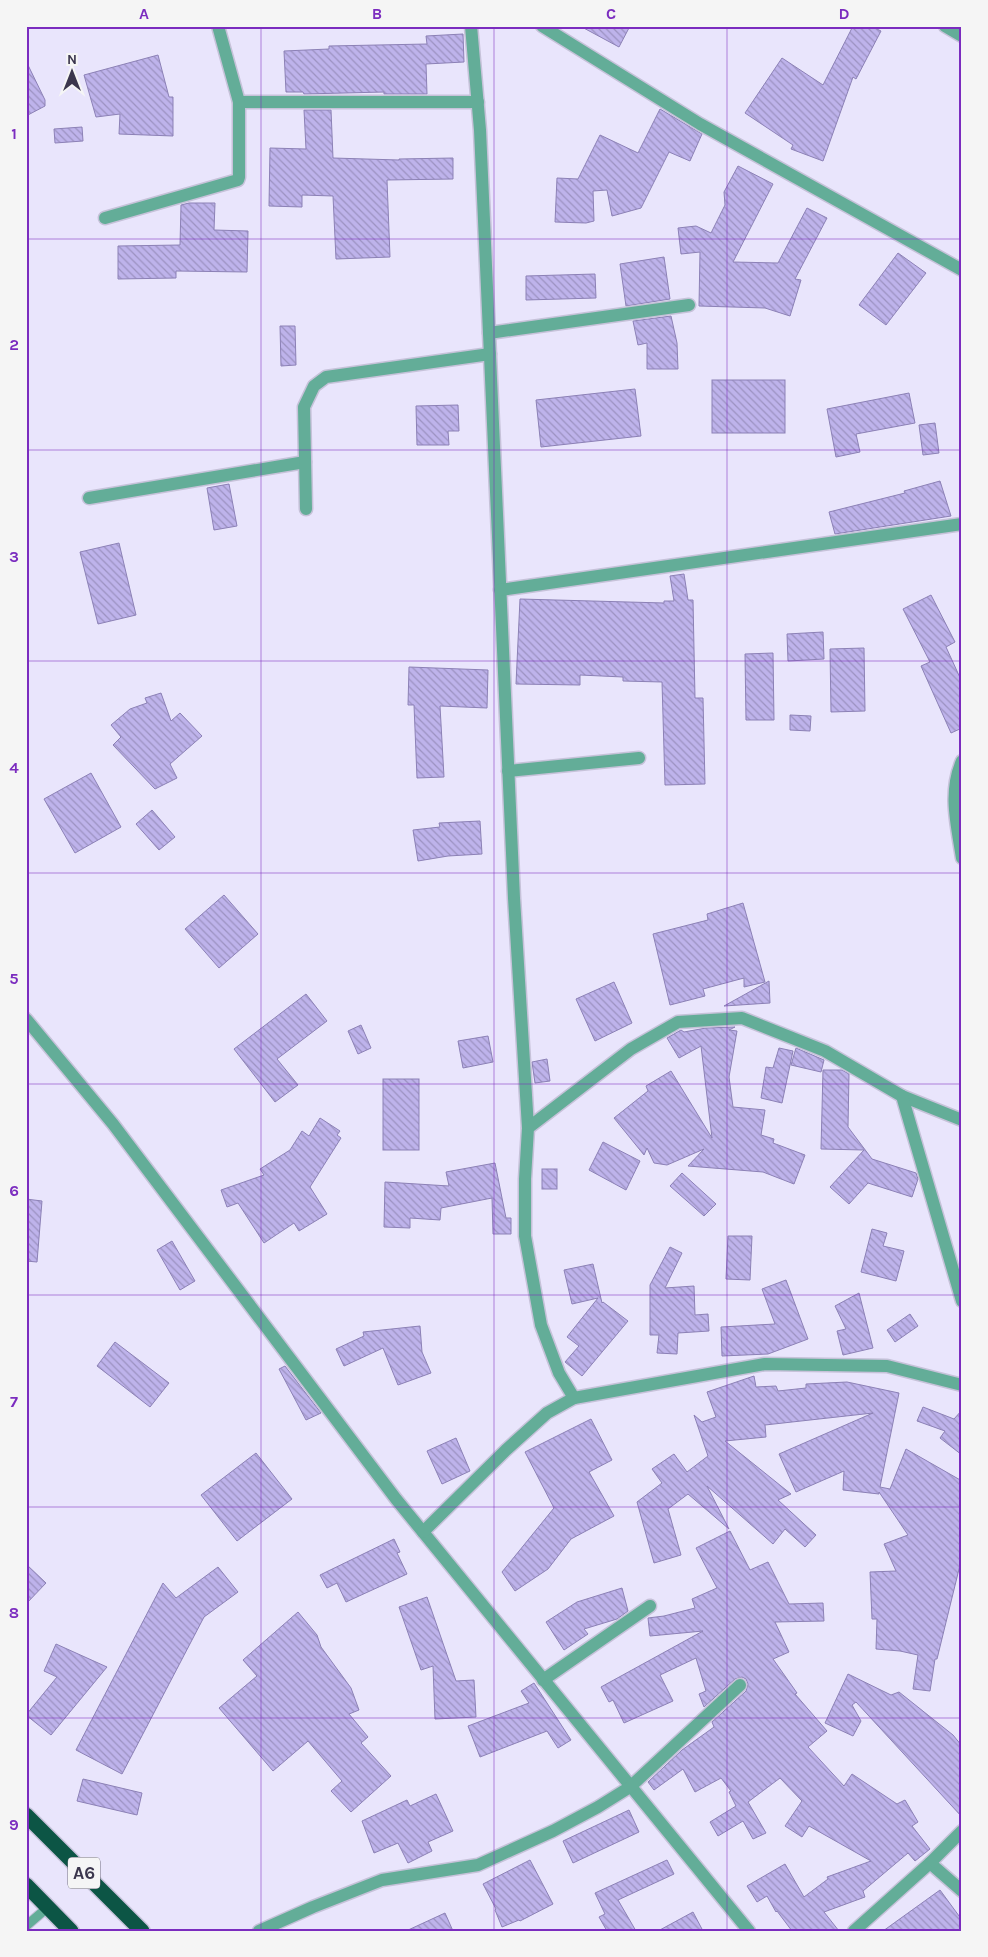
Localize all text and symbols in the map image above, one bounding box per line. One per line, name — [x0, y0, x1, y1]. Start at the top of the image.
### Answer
text: A — [139, 4, 149, 23]
text: B — [372, 4, 382, 23]
text: C — [606, 4, 616, 23]
text: D — [839, 4, 850, 23]
north arrow — [48, 48, 98, 98]
text: N — [67, 51, 77, 68]
text: 1 — [11, 124, 17, 143]
text: 2 — [9, 335, 19, 354]
text: 3 — [9, 547, 19, 566]
text: 4 — [9, 758, 19, 777]
text: 5 — [9, 969, 19, 988]
text: 6 — [9, 1181, 19, 1200]
text: 7 — [10, 1392, 18, 1411]
text: 8 — [9, 1603, 19, 1622]
text: 9 — [9, 1815, 19, 1834]
road number: A6 — [68, 1858, 100, 1889]

